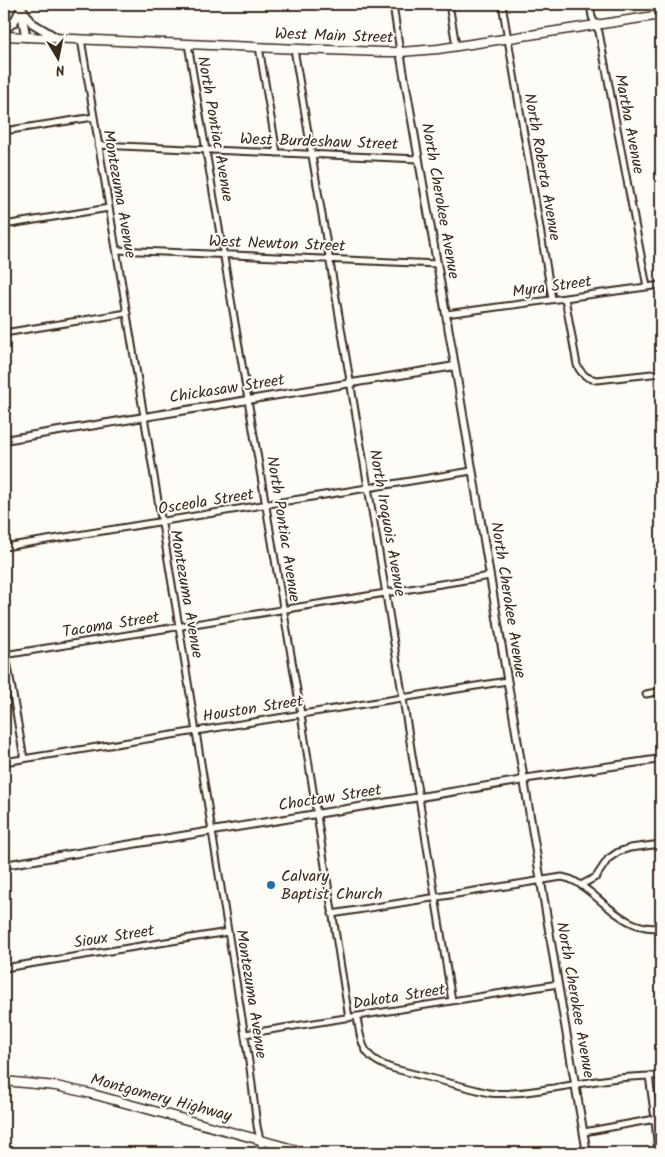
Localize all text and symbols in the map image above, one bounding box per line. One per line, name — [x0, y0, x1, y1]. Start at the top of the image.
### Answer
street label: West Main Street — [274, 21, 395, 51]
north arrow — [32, 32, 82, 82]
street label: North Pontiac Avenue — [190, 54, 240, 204]
text: N — [54, 58, 66, 81]
street label: Martha Avenue — [607, 72, 651, 176]
street label: North Roberta Avenue — [517, 91, 567, 243]
street label: North Cherokee Avenue — [414, 121, 466, 281]
street label: West Burdeshaw Street — [240, 127, 399, 157]
street label: Montezuma Avenue — [95, 128, 143, 260]
street label: West Newton Street — [208, 229, 347, 259]
street label: Myra Street — [511, 269, 594, 305]
street label: Chickasaw Street — [168, 367, 287, 410]
street label: North Iroquois Avenue — [362, 448, 412, 598]
street label: North Pontiac Avenue — [259, 454, 307, 604]
street label: Osceola Street — [156, 482, 256, 522]
street label: North Cherokee Avenue — [483, 520, 533, 680]
street label: Montezuma Avenue — [162, 528, 210, 660]
street label: Tacoma Street — [61, 605, 162, 645]
street label: Houston Street — [201, 689, 306, 729]
street label: Choctaw Street — [277, 777, 384, 818]
place label: Calvary Baptist Church — [281, 864, 383, 907]
marker: Calvary Baptist Church — [265, 879, 277, 891]
street label: Sioux Street — [72, 918, 157, 956]
street label: North Cherokee Avenue — [549, 920, 601, 1080]
street label: Montezuma Avenue — [228, 928, 274, 1060]
street label: Dakota Street — [351, 977, 448, 1017]
street label: Montgomery Highway — [88, 1067, 235, 1129]

